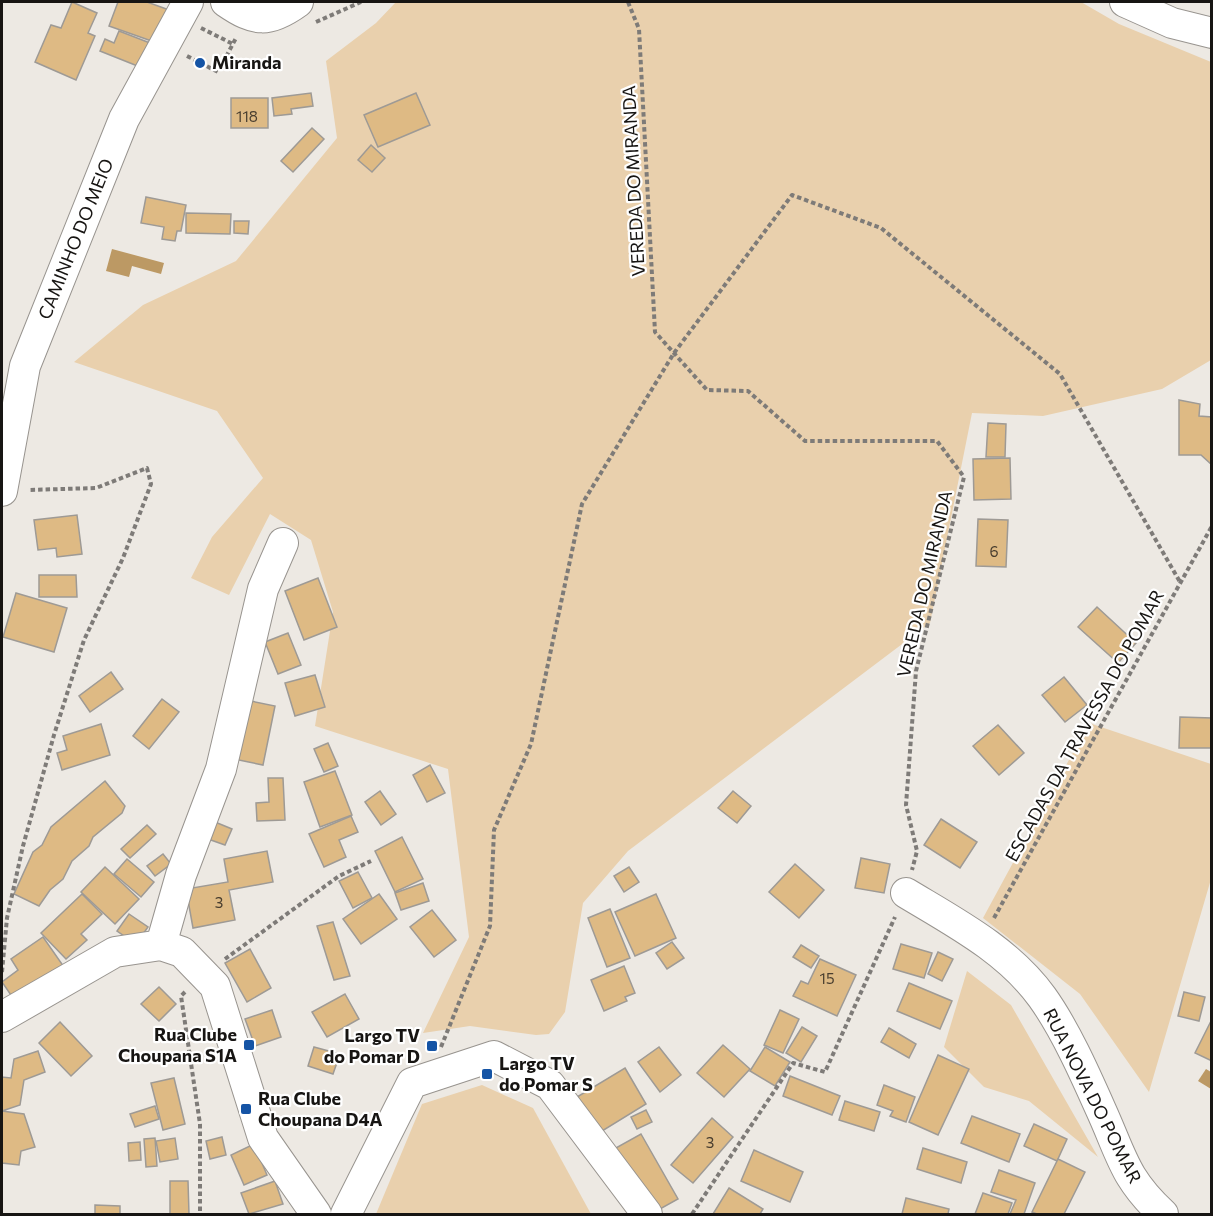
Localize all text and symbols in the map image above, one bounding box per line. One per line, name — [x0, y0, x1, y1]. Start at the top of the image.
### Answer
place label: Miranda — [212, 51, 282, 73]
marker: Miranda — [193, 56, 207, 70]
street label: VEREDA DO MIRANDA — [617, 85, 649, 277]
house number: 118 — [236, 107, 258, 125]
street label: CAMINHO DO MEIO — [33, 155, 117, 322]
street label: VEREDA DO MIRANDA — [892, 488, 956, 679]
house number: 6 — [989, 542, 999, 560]
street label: ESCADAS DA TRAVESSA DO POMAR — [1000, 586, 1168, 865]
house number: 3 — [215, 893, 223, 911]
house number: 15 — [819, 969, 835, 987]
street label: RUA NOVA DO POMAR — [1039, 1004, 1147, 1187]
place label: Rua Clube Choupana S1A — [118, 1023, 237, 1066]
place label: Largo TV do Pomar D — [324, 1024, 420, 1067]
marker: Rua Clube Choupana S1A — [242, 1038, 256, 1052]
marker: Largo TV do Pomar D — [425, 1039, 439, 1053]
place label: Largo TV do Pomar S — [499, 1052, 593, 1095]
marker: Largo TV do Pomar S — [480, 1067, 494, 1081]
place label: Rua Clube Choupana D4A — [258, 1087, 382, 1130]
marker: Rua Clube Choupana D4A — [239, 1102, 253, 1116]
house number: 3 — [706, 1133, 714, 1151]

